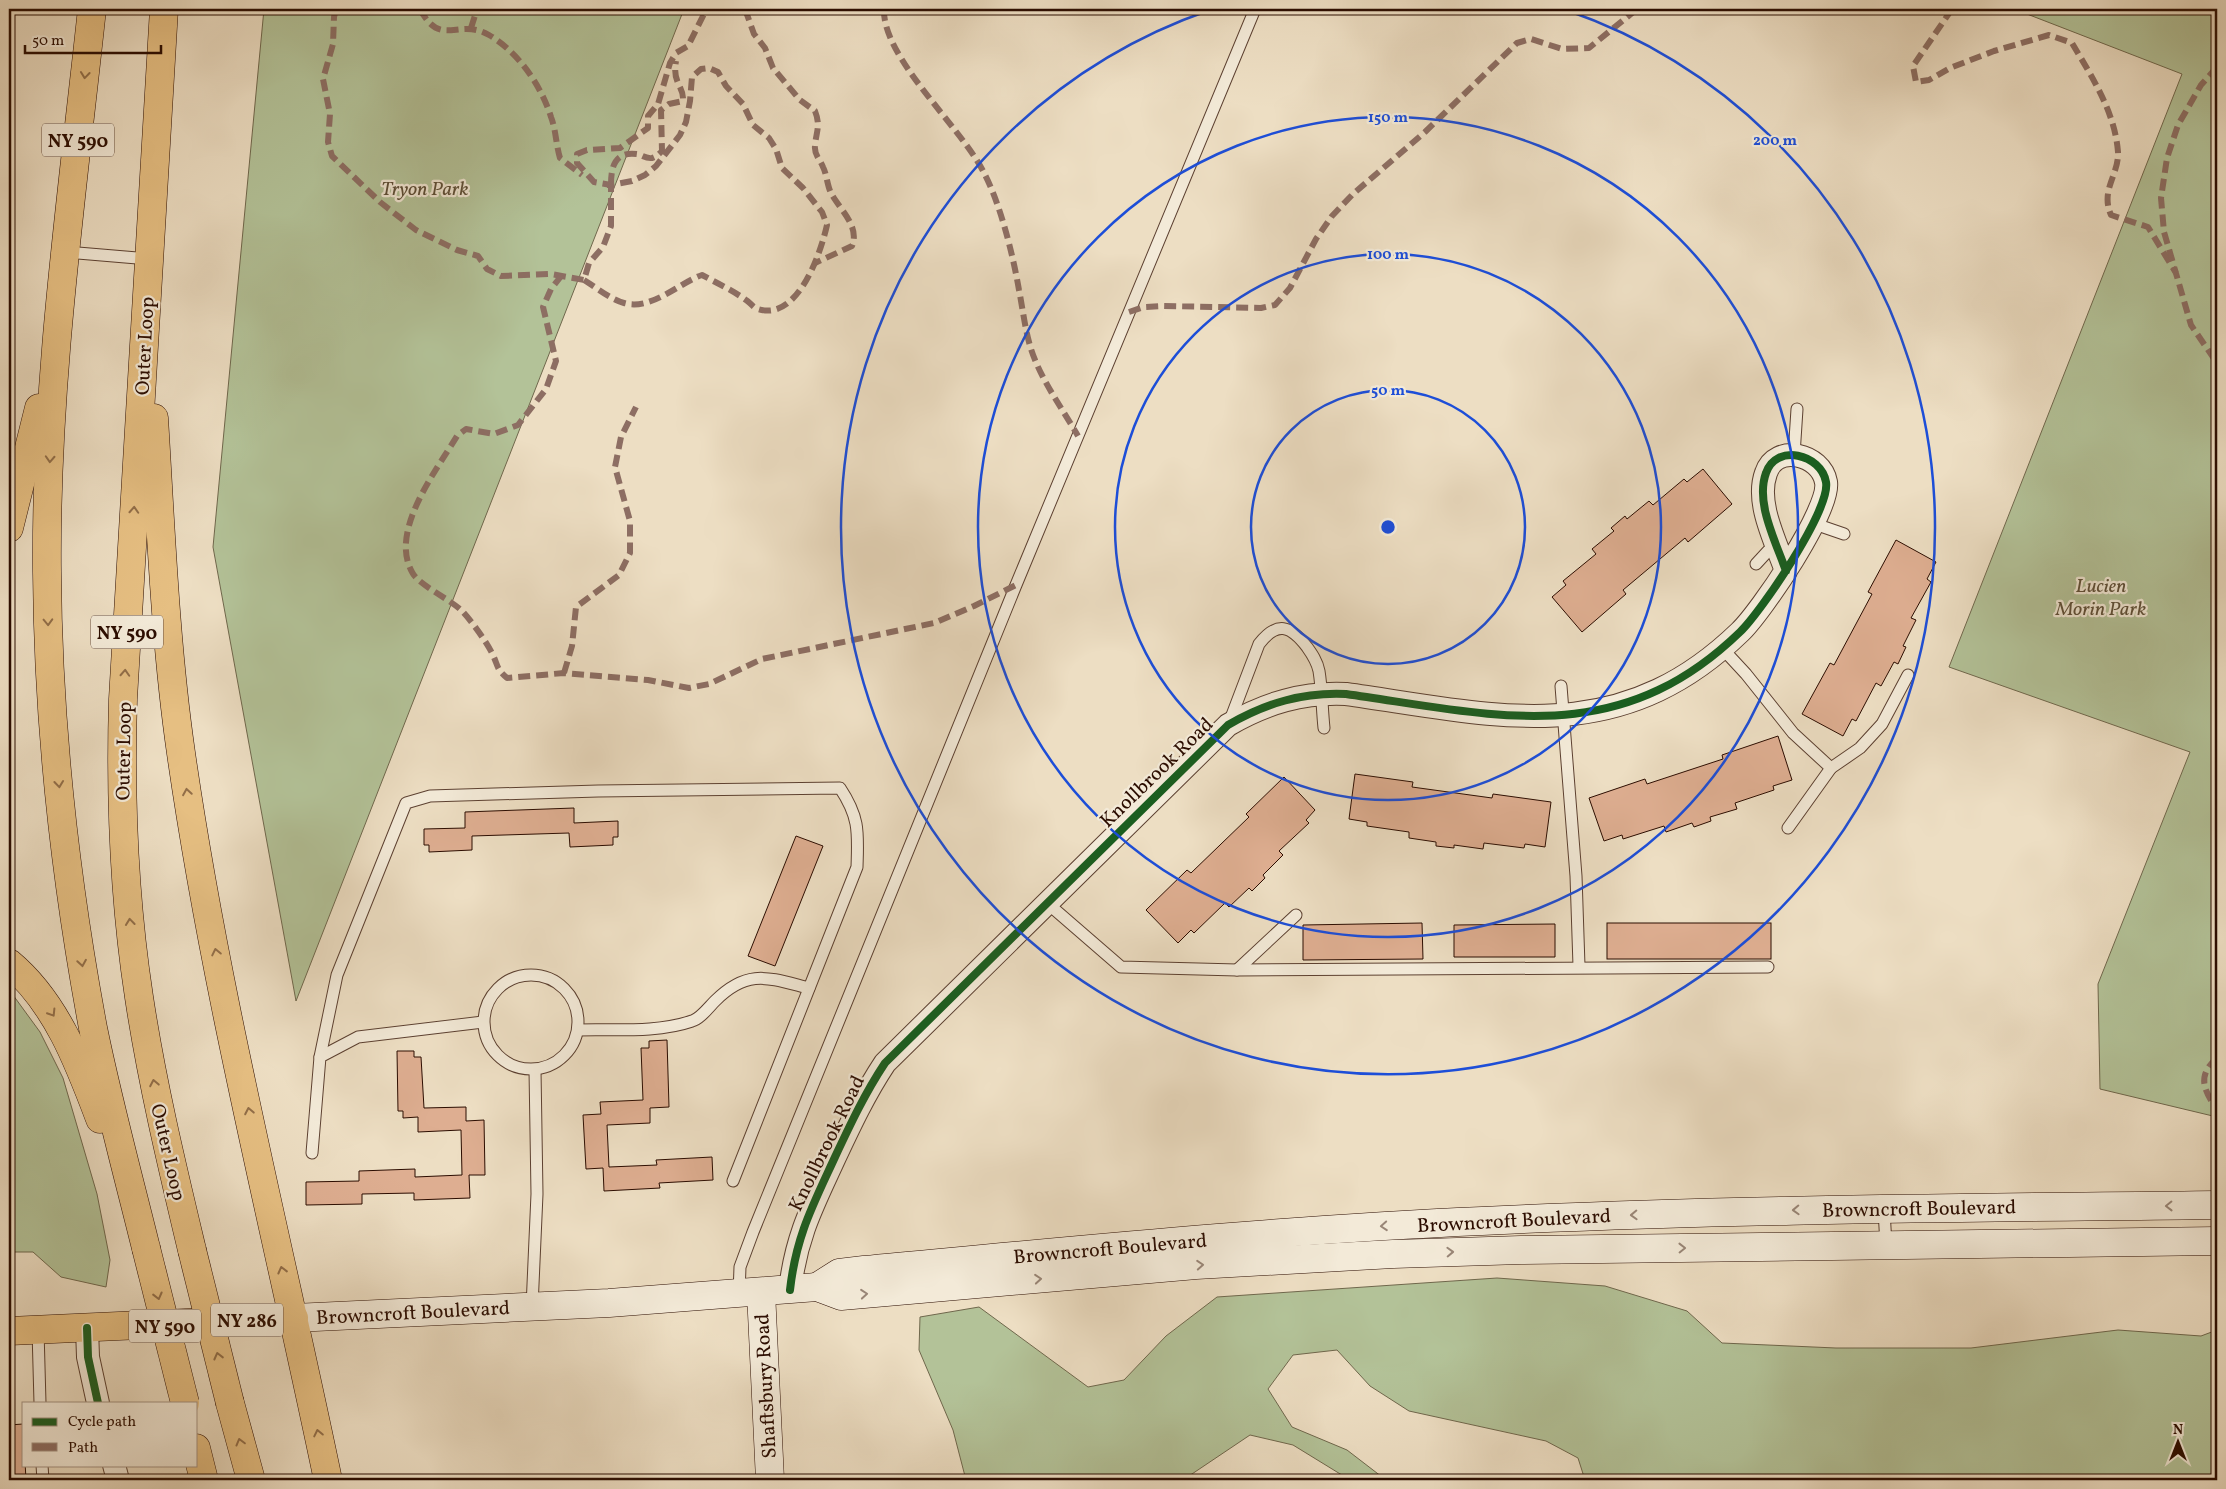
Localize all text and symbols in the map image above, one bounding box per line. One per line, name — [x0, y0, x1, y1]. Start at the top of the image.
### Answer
scale bar — [25, 22, 161, 54]
text: 50 m — [32, 31, 64, 52]
one-way arrow — [80, 71, 91, 79]
text: 150 m — [1368, 108, 1408, 129]
road number: NY 590 — [42, 124, 114, 156]
text: 200 m — [1753, 131, 1797, 152]
park label: Tryon Park — [381, 176, 469, 204]
text: 100 m — [1367, 245, 1410, 266]
street label: Outer Loop — [129, 296, 163, 396]
text: 50 m — [1371, 381, 1405, 402]
one-way arrow — [44, 456, 55, 464]
one-way arrow — [128, 506, 139, 514]
centre of rings — [1379, 518, 1397, 536]
park label: Lucien Morin Park — [2055, 573, 2146, 624]
road number: NY 590 — [91, 616, 163, 649]
one-way arrow — [43, 618, 54, 626]
one-way arrow — [119, 668, 130, 676]
street label: Outer Loop — [110, 702, 140, 801]
street label: Knollbrook Road — [1094, 712, 1220, 835]
one-way arrow — [53, 780, 64, 788]
one-way arrow — [182, 788, 192, 797]
one-way arrow — [125, 918, 136, 926]
one-way arrow — [211, 948, 222, 957]
one-way arrow — [76, 958, 86, 967]
one-way arrow — [45, 1007, 55, 1016]
street label: Knollbrook Road — [783, 1071, 873, 1217]
one-way arrow — [150, 1078, 160, 1087]
street label: Outer Loop — [142, 1101, 192, 1204]
one-way arrow — [244, 1107, 254, 1116]
street label: Browncroft Boulevard — [1822, 1194, 2016, 1226]
one-way arrow — [2164, 1201, 2172, 1211]
street label: Browncroft Boulevard — [1416, 1203, 1612, 1241]
one-way arrow — [1792, 1205, 1800, 1215]
one-way arrow — [1629, 1209, 1637, 1220]
one-way arrow — [1380, 1221, 1388, 1232]
street label: Browncroft Boulevard — [1012, 1228, 1208, 1272]
one-way arrow — [1678, 1243, 1686, 1253]
one-way arrow — [1446, 1247, 1454, 1257]
one-way arrow — [1196, 1259, 1204, 1270]
one-way arrow — [277, 1266, 288, 1275]
one-way arrow — [1034, 1274, 1042, 1285]
one-way arrow — [860, 1289, 868, 1300]
one-way arrow — [152, 1291, 163, 1300]
street label: Browncroft Boulevard — [315, 1295, 511, 1333]
road number: NY 286 — [211, 1304, 283, 1336]
road number: NY 590 — [129, 1310, 201, 1342]
street label: Shaftsbury Road — [749, 1313, 785, 1459]
one-way arrow — [213, 1351, 224, 1360]
legend — [22, 1402, 198, 1466]
text: Cycle path — [68, 1412, 136, 1433]
north arrow — [2154, 1416, 2204, 1466]
text: N — [2173, 1421, 2183, 1440]
one-way arrow — [313, 1428, 324, 1437]
text: Path — [68, 1438, 98, 1459]
one-way arrow — [236, 1438, 246, 1446]

